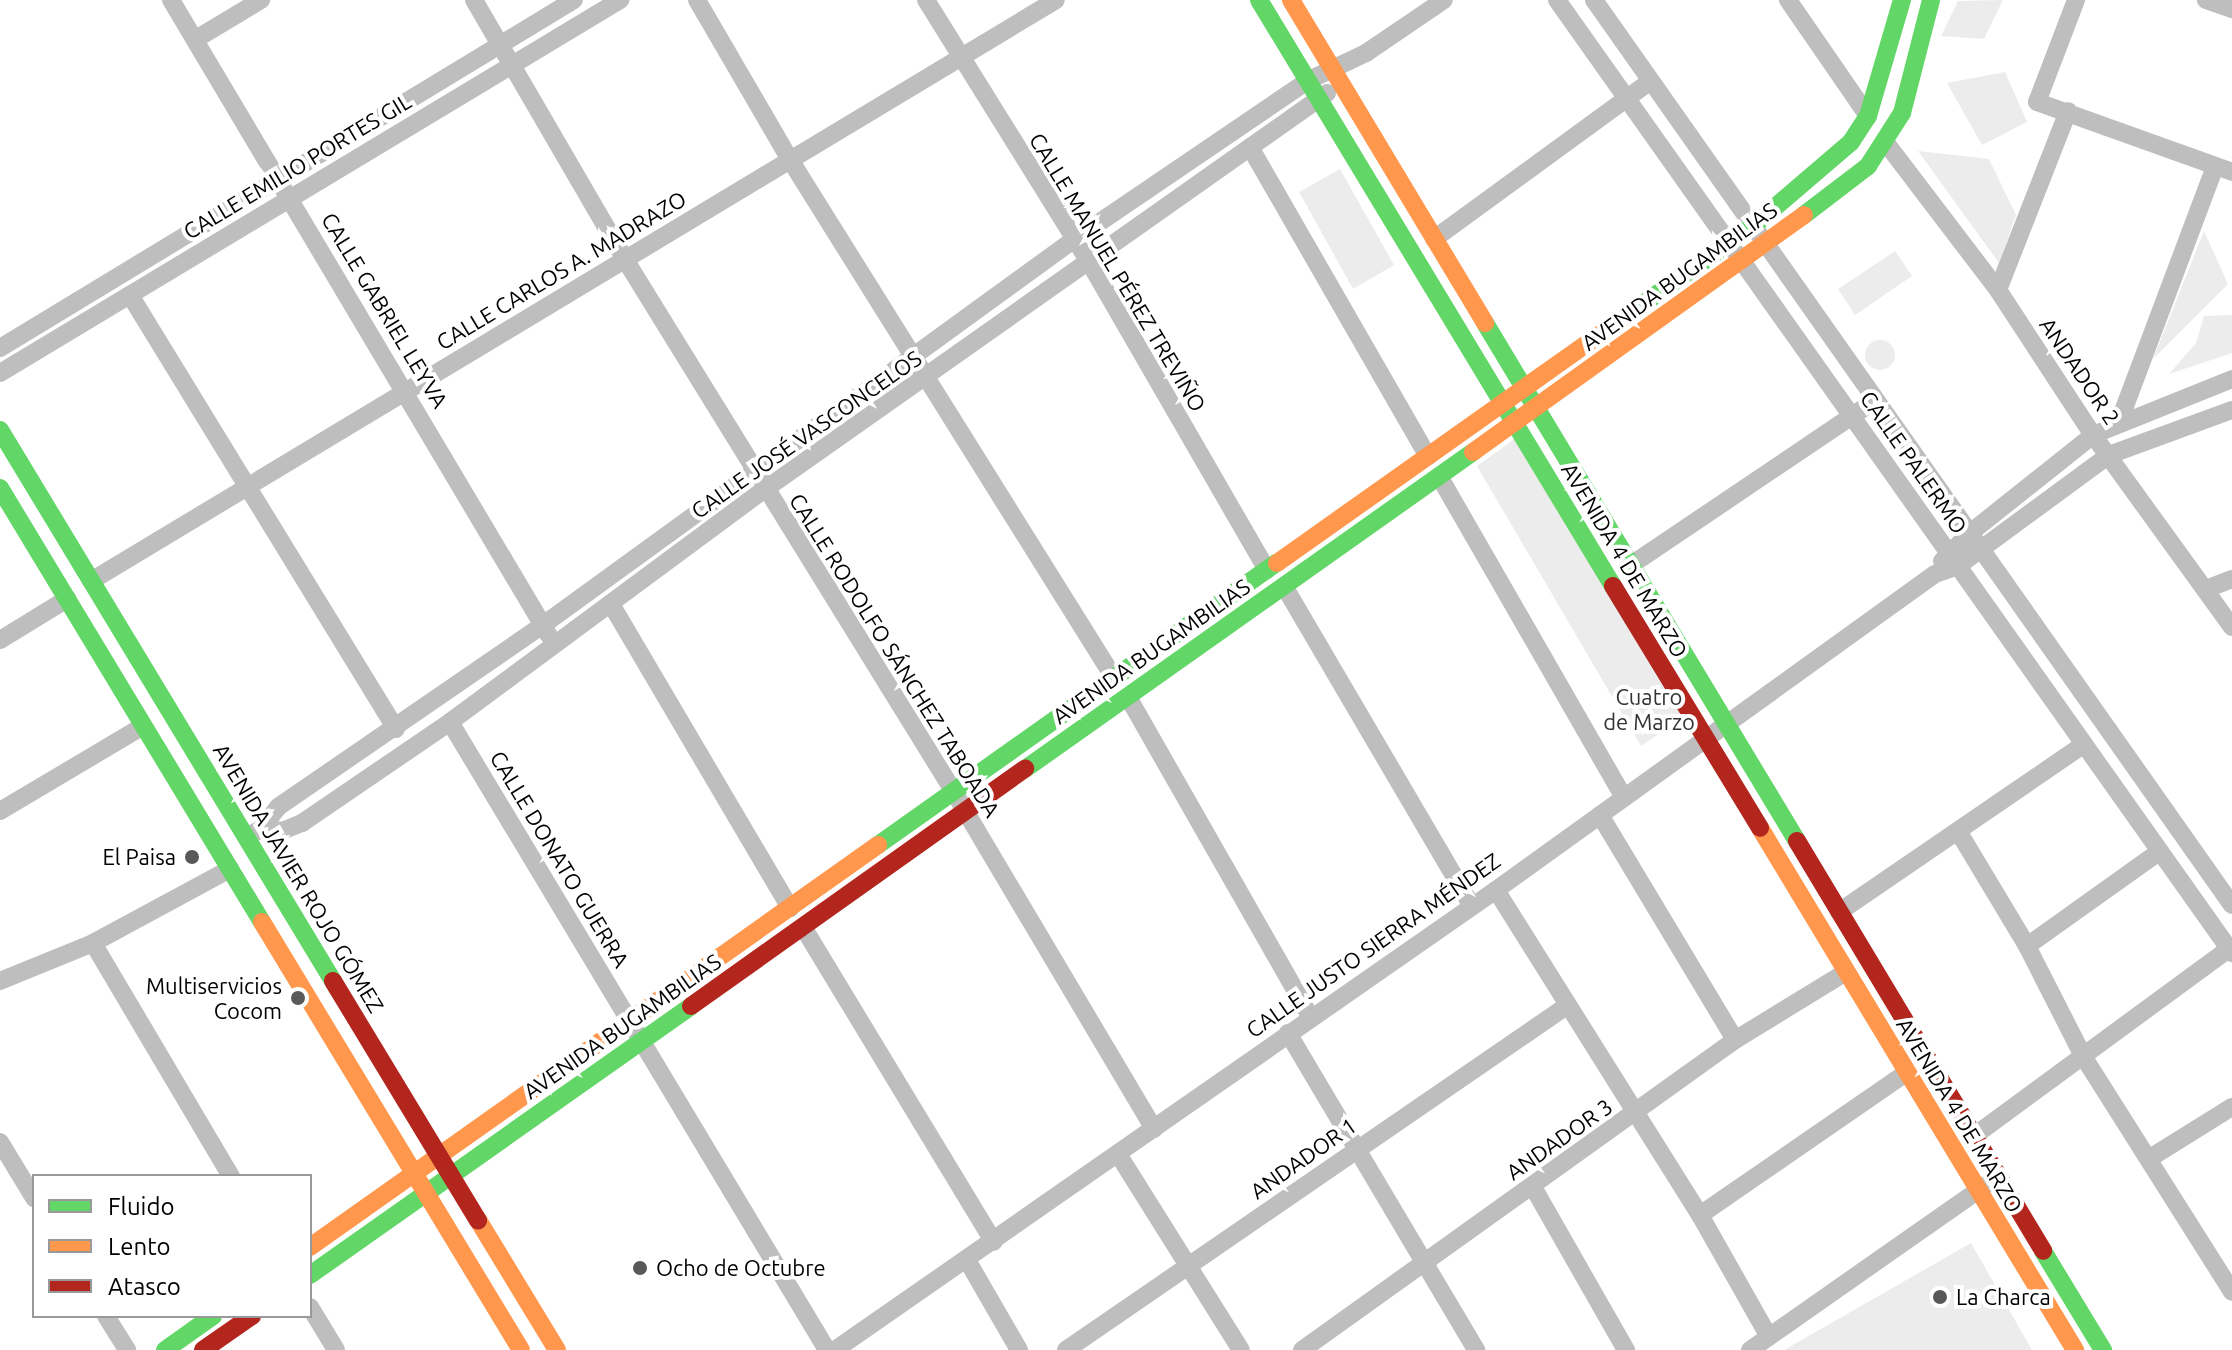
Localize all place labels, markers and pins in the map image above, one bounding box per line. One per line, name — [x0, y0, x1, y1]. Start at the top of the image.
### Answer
place label: El Paisa — [102, 844, 176, 870]
marker: El Paisa — [183, 848, 201, 866]
place label: Multiservicios Cocom — [146, 972, 282, 1024]
marker: Multiservicios Cocom — [289, 989, 307, 1007]
place label: Ocho de Octubre — [656, 1255, 826, 1281]
marker: Ocho de Octubre — [631, 1259, 649, 1277]
place label: La Charca — [1956, 1284, 2051, 1310]
marker: La Charca — [1931, 1288, 1949, 1306]

